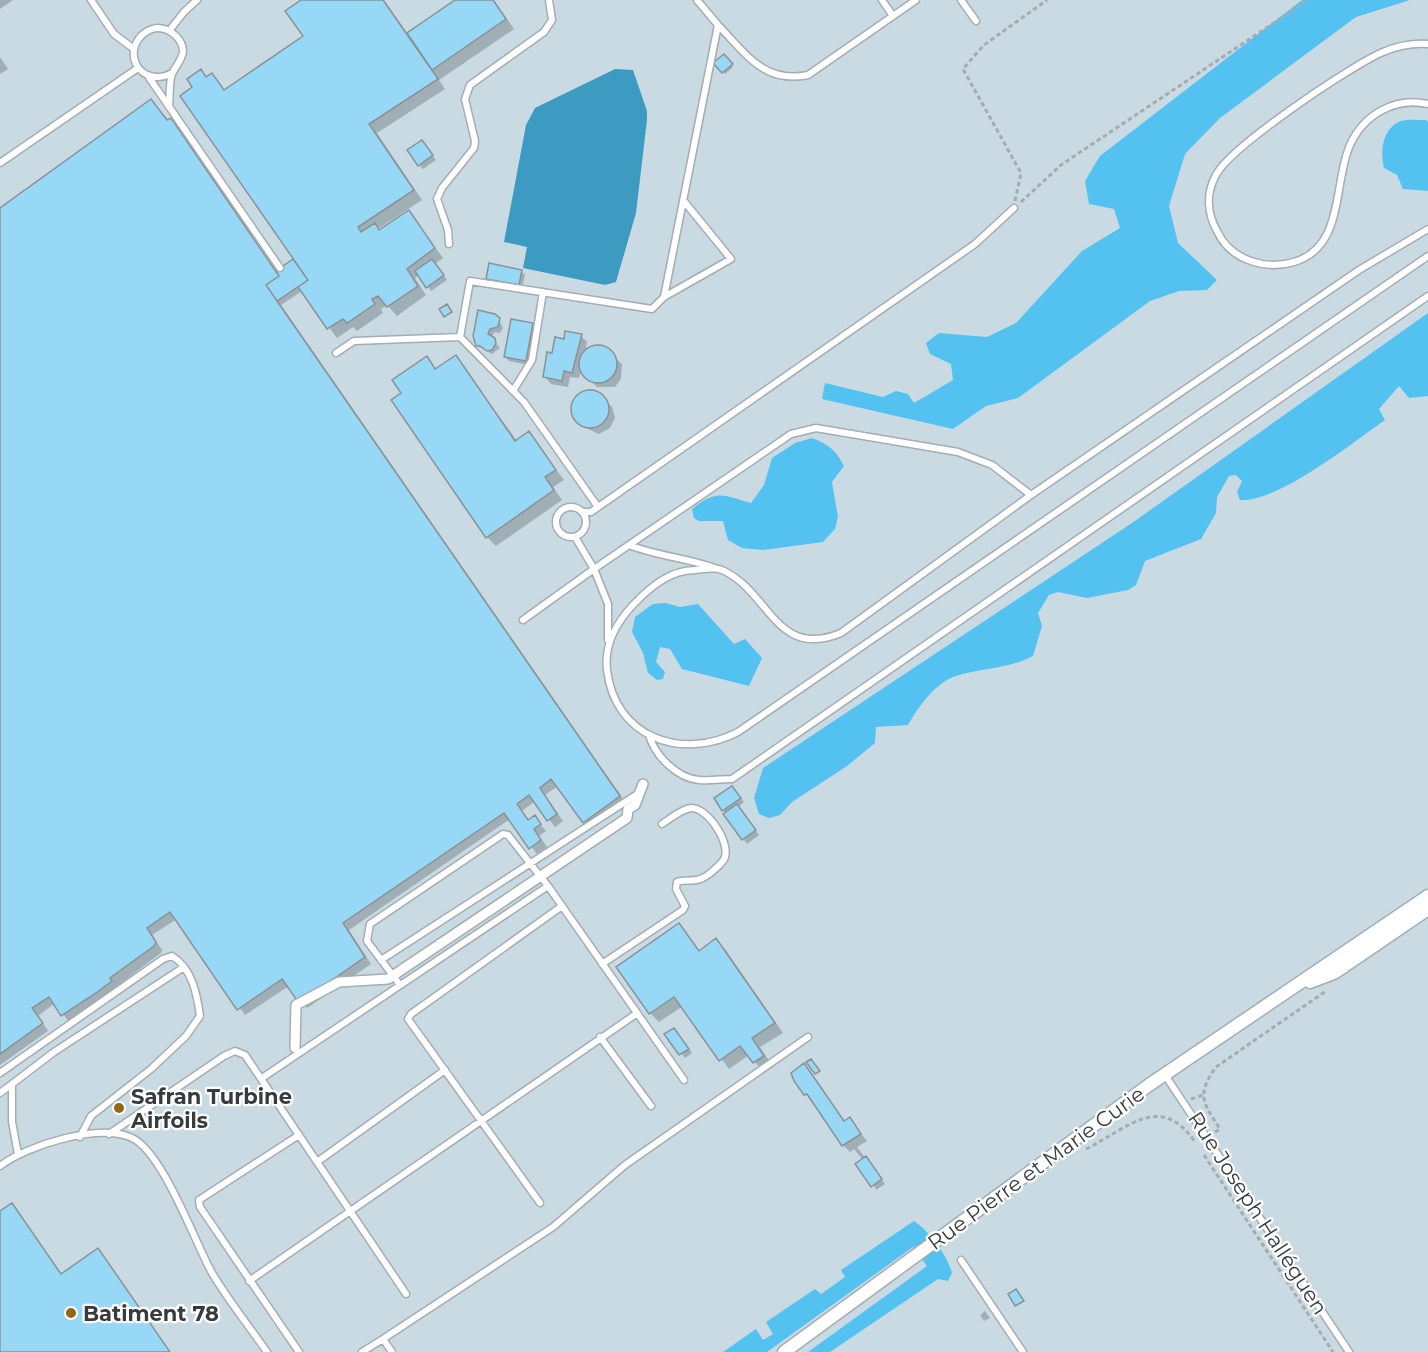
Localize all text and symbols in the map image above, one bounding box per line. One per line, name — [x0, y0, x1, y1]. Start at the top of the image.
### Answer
street label: Rue Pierre et Marie Curie — [923, 1081, 1149, 1255]
place label: Safran Turbine Airfoils — [130, 1084, 292, 1133]
marker: Safran Turbine Airfoils — [112, 1101, 126, 1115]
street label: Rue Joseph Halléguen — [1183, 1107, 1333, 1319]
place label: Batiment 78 — [83, 1301, 219, 1326]
marker: Batiment 78 — [64, 1306, 78, 1320]

